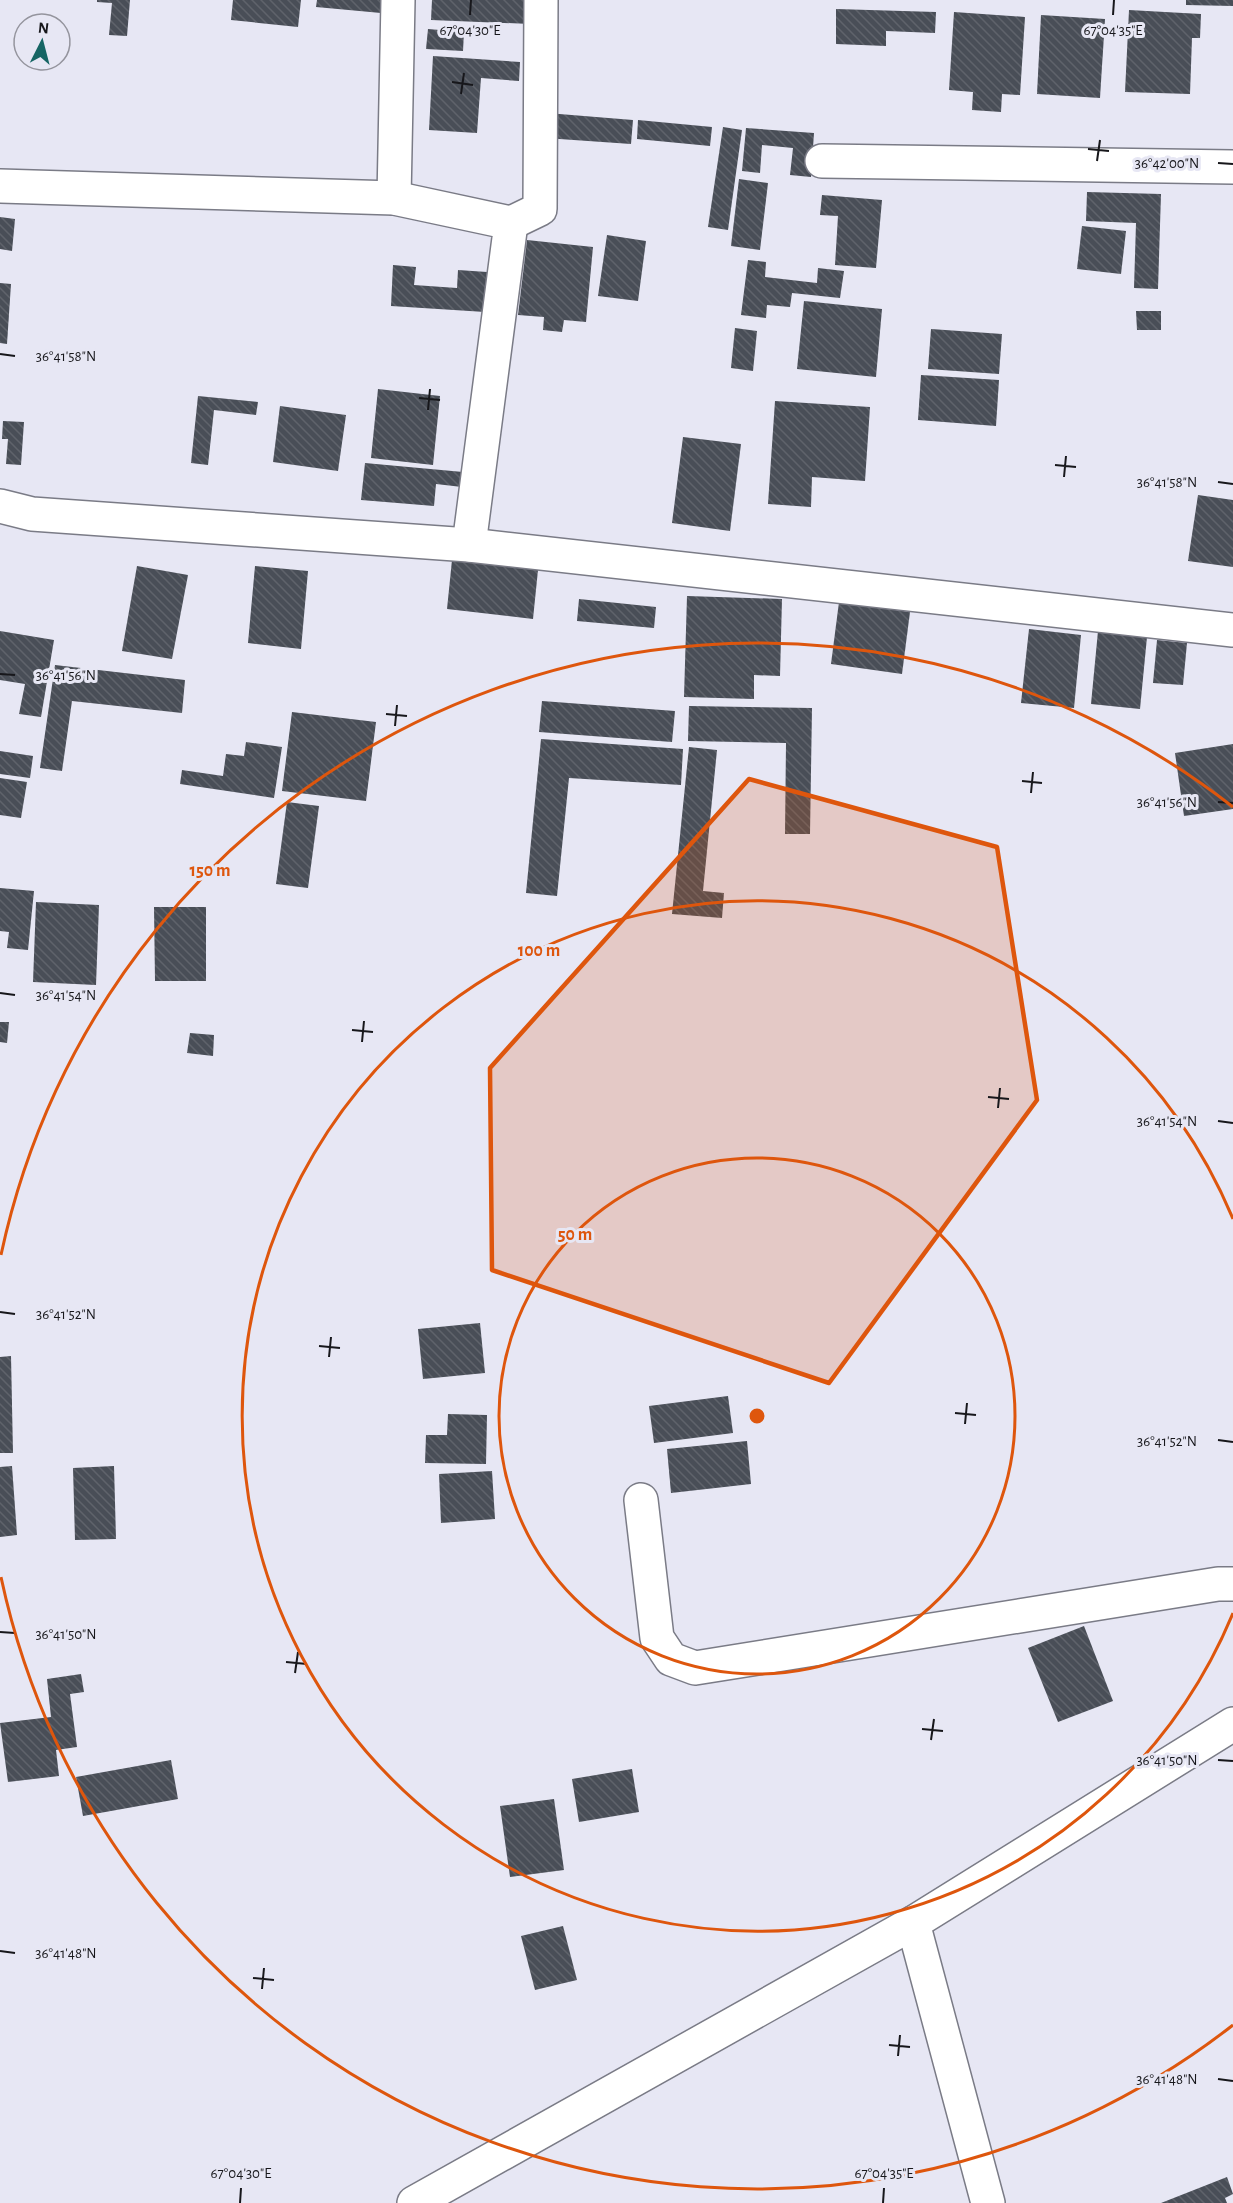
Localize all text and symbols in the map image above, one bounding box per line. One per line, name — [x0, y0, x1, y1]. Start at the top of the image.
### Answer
north arrow — [12, 12, 72, 72]
text: N — [37, 20, 50, 37]
text: 67°04'30"E — [440, 23, 500, 38]
text: 67°04'35"E — [1083, 23, 1143, 38]
text: 36°42'00"N — [1135, 156, 1199, 171]
text: 36°41'58"N — [36, 349, 96, 364]
text: 36°41'58"N — [1137, 475, 1197, 490]
text: 36°41'56"N — [36, 668, 96, 683]
text: 36°41'56"N — [1137, 795, 1197, 810]
text: 150 m — [190, 862, 230, 880]
text: 100 m — [518, 942, 560, 960]
text: 36°41'54"N — [36, 988, 96, 1003]
text: 36°41'54"N — [1137, 1114, 1197, 1129]
text: 50 m — [558, 1226, 592, 1244]
text: 36°41'52"N — [36, 1307, 96, 1322]
centre of rings — [747, 1406, 767, 1426]
text: 36°41'52"N — [1137, 1434, 1197, 1449]
text: 36°41'50"N — [35, 1627, 97, 1642]
text: 36°41'50"N — [1136, 1753, 1198, 1768]
text: 36°41'48"N — [35, 1946, 97, 1961]
text: 36°41'48"N — [1136, 2072, 1198, 2087]
text: 67°04'30"E — [211, 2166, 271, 2181]
text: 67°04'35"E — [854, 2166, 914, 2181]

